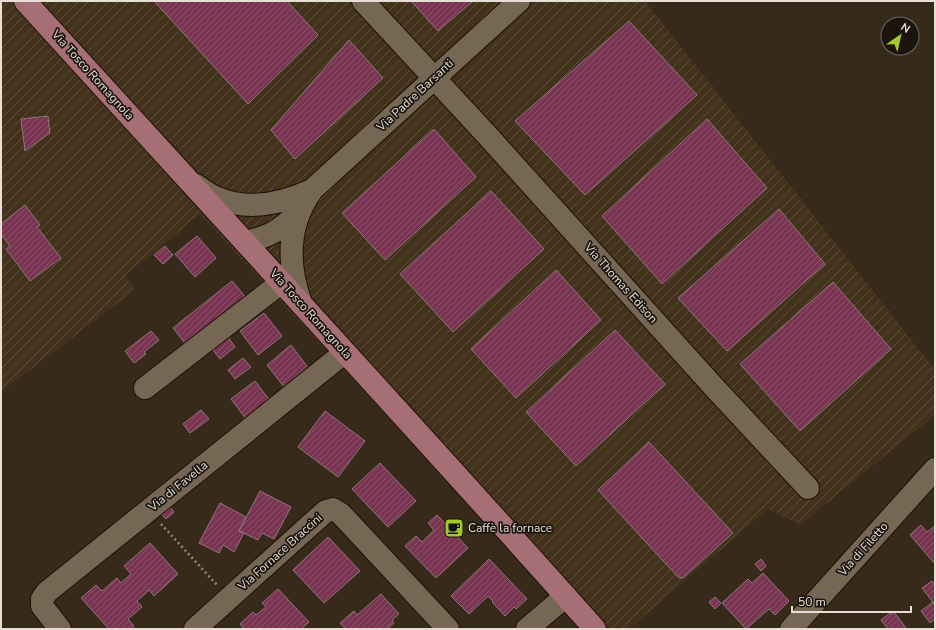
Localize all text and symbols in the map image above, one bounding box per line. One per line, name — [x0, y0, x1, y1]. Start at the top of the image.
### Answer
north arrow — [880, 16, 920, 56]
text: N — [898, 20, 913, 37]
street label: Via Tosco Romagnola — [48, 26, 138, 123]
street label: Via Padre Barsanti — [372, 55, 457, 135]
street label: Via Thomas Edison — [580, 239, 661, 327]
street label: Via Tosco Romagnola — [266, 265, 356, 362]
street label: Via di Favella — [144, 457, 211, 515]
street label: Via Fornace Braccini — [234, 510, 325, 595]
cafe icon: Caffè la fornace — [443, 517, 465, 539]
street label: Via di Filetto — [834, 518, 892, 580]
place label: Caffè la fornace — [468, 520, 552, 536]
scale bar — [792, 588, 911, 614]
text: 50 m — [798, 594, 826, 610]

